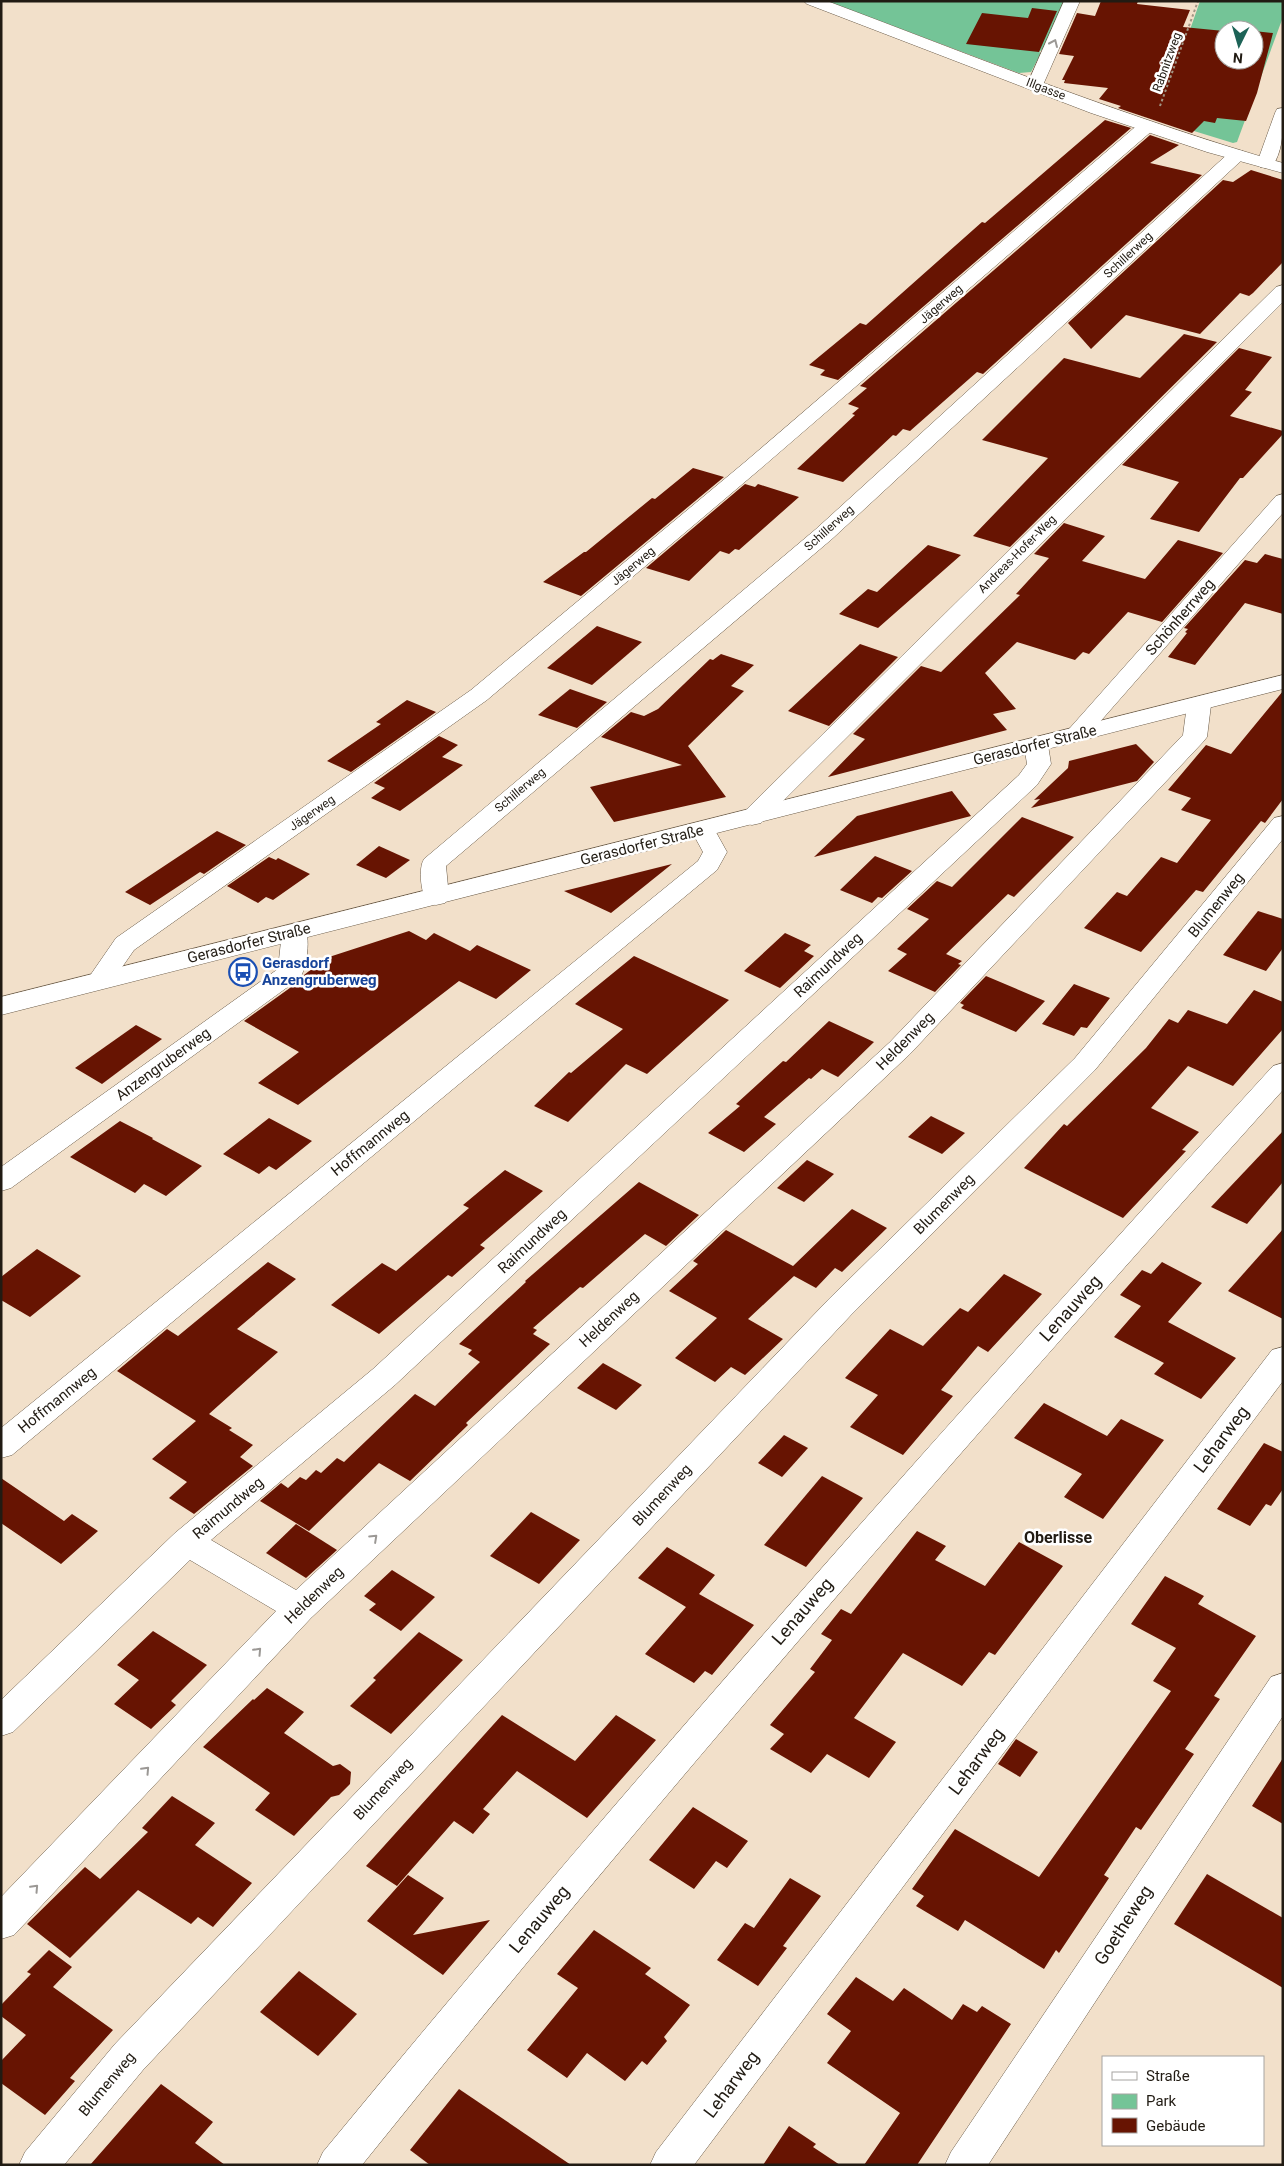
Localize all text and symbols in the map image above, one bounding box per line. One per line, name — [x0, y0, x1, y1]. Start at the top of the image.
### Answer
north arrow — [1214, 20, 1264, 70]
street label: Rabnitzweg — [1150, 30, 1184, 94]
one-way arrow — [1047, 39, 1058, 48]
text: N — [1232, 50, 1243, 66]
street label: Illgasse — [1024, 75, 1068, 103]
street label: Schillerweg — [1101, 229, 1155, 281]
street label: Jägerweg — [917, 281, 965, 327]
street label: Schillerweg — [801, 502, 857, 554]
street label: Andreas-Hofer-Weg — [975, 512, 1059, 596]
street label: Jägerweg — [608, 544, 658, 588]
street label: Schönherrweg — [1142, 575, 1218, 659]
street label: Gerasdorfer Straße — [971, 721, 1099, 769]
street label: Schillerweg — [492, 765, 548, 815]
street label: Jägerweg — [286, 792, 338, 834]
street label: Gerasdorfer Straße — [578, 821, 706, 869]
street label: Blumenweg — [1184, 869, 1248, 941]
street label: Gerasdorfer Straße — [185, 919, 313, 967]
street label: Raimundweg — [790, 929, 866, 1001]
place label: Gerasdorf Anzengruberweg — [262, 954, 377, 989]
bus stop icon: Gerasdorf Anzengruberweg — [228, 957, 258, 987]
street label: Heldenweg — [872, 1008, 938, 1074]
street label: Anzengruberweg — [112, 1024, 214, 1104]
street label: Hoffmannweg — [327, 1106, 413, 1180]
street label: Blumenweg — [910, 1170, 978, 1238]
street label: Raimundweg — [494, 1205, 570, 1277]
street label: Lenauweg — [1035, 1270, 1105, 1346]
street label: Heldenweg — [576, 1287, 642, 1351]
street label: Hoffmannweg — [14, 1363, 100, 1437]
street label: Leharweg — [1189, 1401, 1253, 1477]
street label: Blumenweg — [629, 1460, 695, 1530]
street label: Raimundweg — [189, 1473, 267, 1543]
district label: Oberlisse — [1024, 1528, 1092, 1547]
one-way arrow — [368, 1535, 377, 1544]
street label: Heldenweg — [281, 1563, 347, 1627]
street label: Lenauweg — [767, 1573, 837, 1649]
one-way arrow — [252, 1648, 261, 1657]
street label: Leharweg — [944, 1723, 1008, 1799]
street label: Blumenweg — [350, 1754, 416, 1824]
one-way arrow — [140, 1766, 149, 1775]
street label: Lenauweg — [505, 1881, 573, 1957]
street label: Goetheweg — [1090, 1881, 1156, 1969]
one-way arrow — [29, 1884, 38, 1893]
street label: Leharweg — [699, 2046, 763, 2122]
street label: Blumenweg — [75, 2048, 139, 2120]
legend — [1102, 2056, 1264, 2146]
text: Straße — [1146, 2067, 1190, 2085]
text: Park — [1146, 2092, 1177, 2110]
text: Gebäude — [1146, 2117, 1205, 2135]

